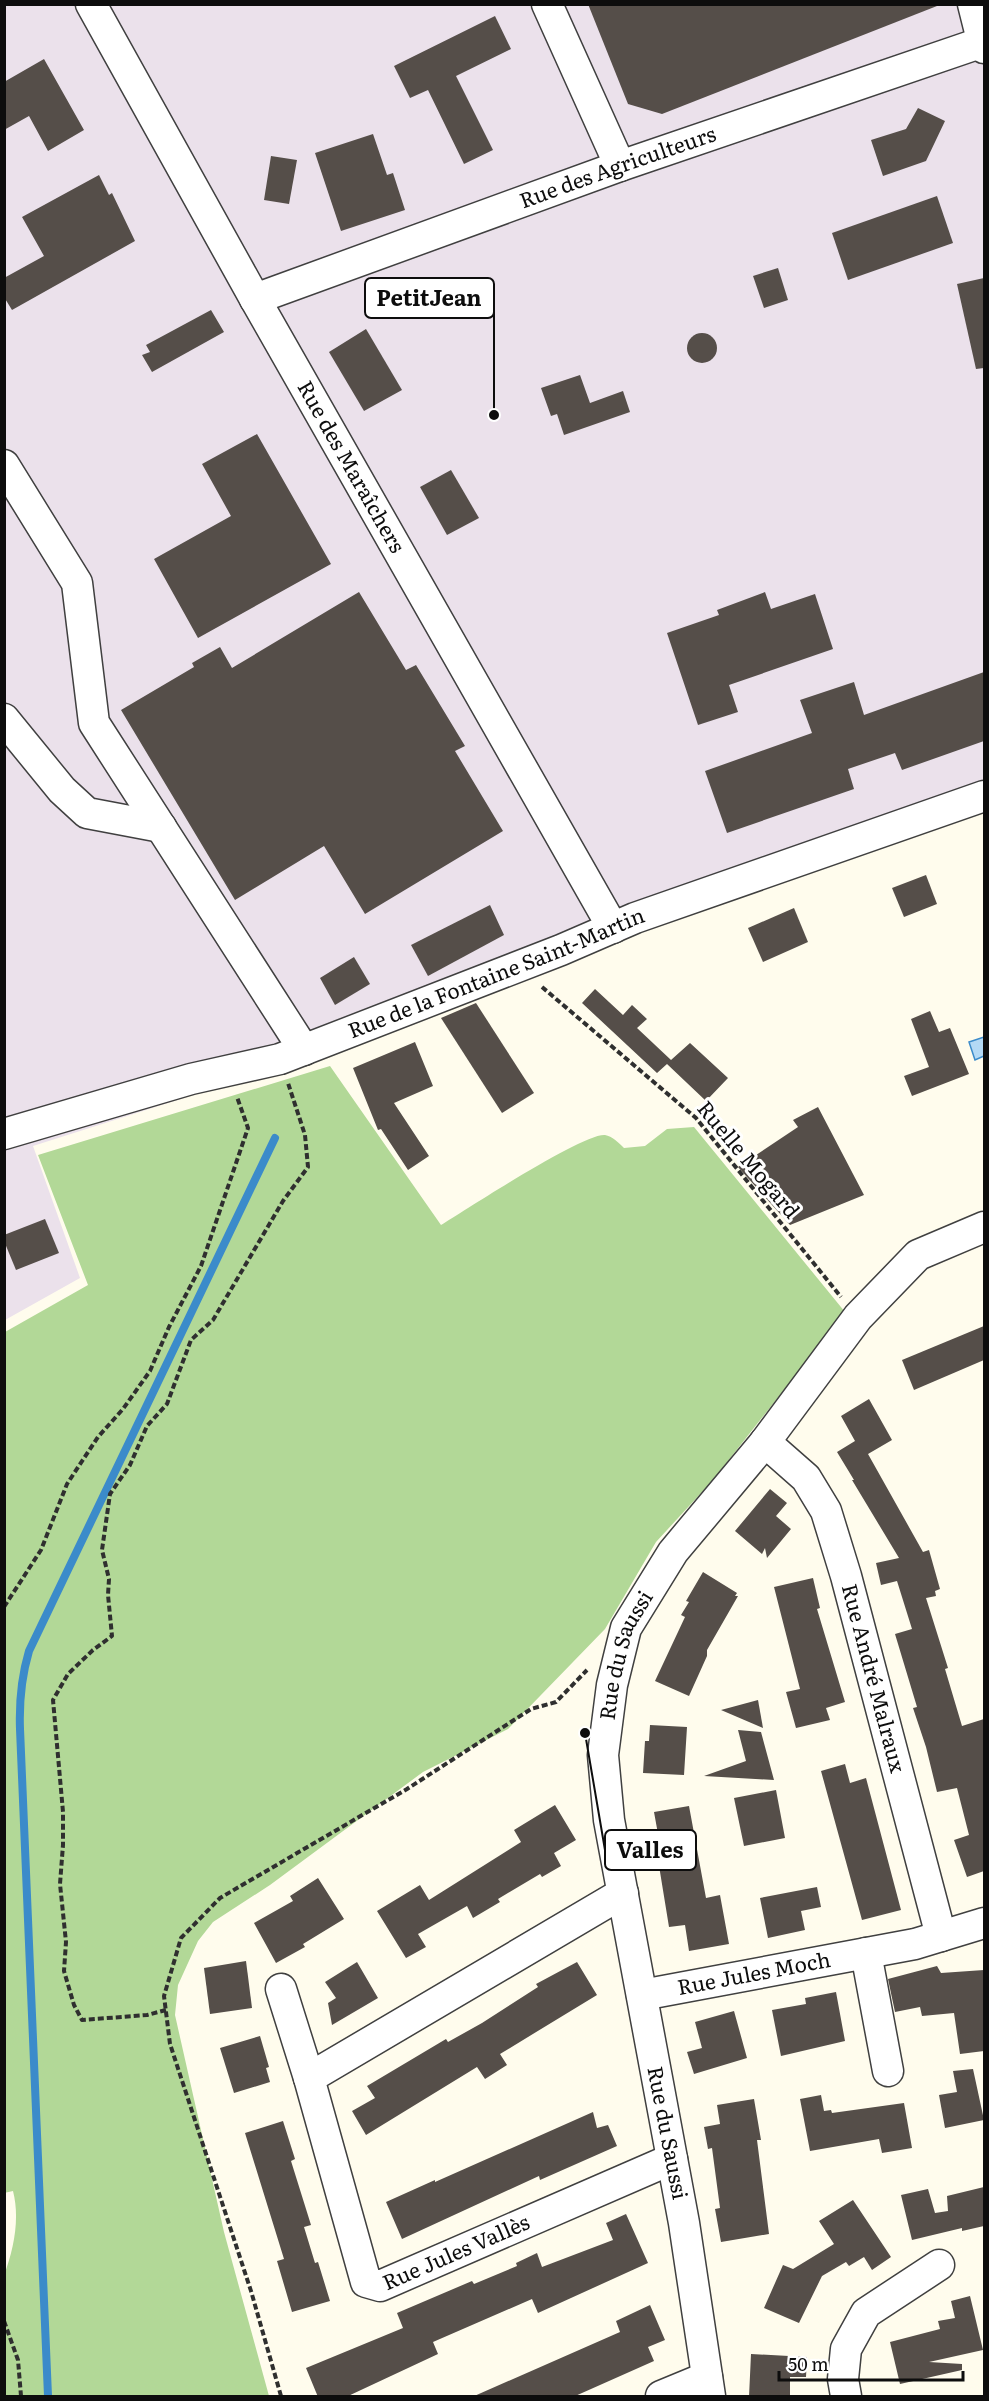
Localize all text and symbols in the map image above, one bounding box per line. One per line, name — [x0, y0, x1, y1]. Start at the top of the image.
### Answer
street label: Rue des Agriculteurs — [515, 116, 719, 214]
callout: PetitJean — [365, 278, 494, 318]
text: PetitJean — [376, 280, 482, 313]
street label: Rue des Maraîchers — [291, 374, 414, 558]
street label: Rue de la Fontaine Saint-Martin — [343, 898, 648, 1044]
street label: Ruelle Mogard — [691, 1093, 809, 1224]
street label: Rue André Malraux — [836, 1580, 915, 1776]
street label: Rue du Saussi — [590, 1583, 659, 1722]
callout: Valles — [605, 1830, 696, 1870]
text: Valles — [617, 1832, 683, 1865]
street label: Rue Jules Moch — [674, 1942, 833, 2001]
street label: Rue du Saussi — [641, 2063, 698, 2202]
street label: Rue Jules Vallès — [377, 2205, 534, 2296]
scale bar — [779, 2344, 964, 2382]
text: 50 m — [788, 2350, 829, 2377]

